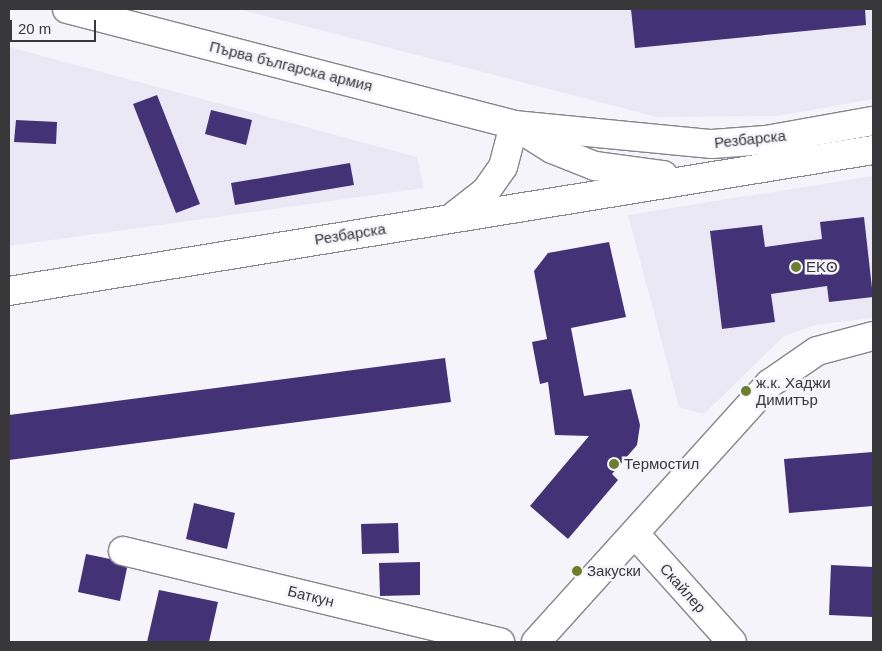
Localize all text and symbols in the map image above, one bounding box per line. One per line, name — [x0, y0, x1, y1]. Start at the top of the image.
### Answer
scale bar — [12, 10, 99, 42]
text: 20 m — [18, 20, 51, 37]
street label: Първа българска армия — [208, 37, 374, 95]
street label: Резбарска — [713, 126, 787, 152]
street label: Резбарска — [313, 220, 387, 248]
place label: EKO — [806, 258, 838, 276]
marker: EKO — [790, 261, 802, 273]
place label: ж.к. Хаджи Димитър — [756, 373, 831, 408]
marker: ж.к. Хаджи Димитър — [740, 385, 752, 397]
place label: Термостил — [624, 455, 699, 473]
marker: Термостил — [608, 458, 620, 470]
street label: Скайлер — [656, 560, 710, 616]
place label: Закуски — [587, 562, 641, 580]
marker: Закуски — [571, 565, 583, 577]
street label: Баткун — [286, 582, 336, 610]

